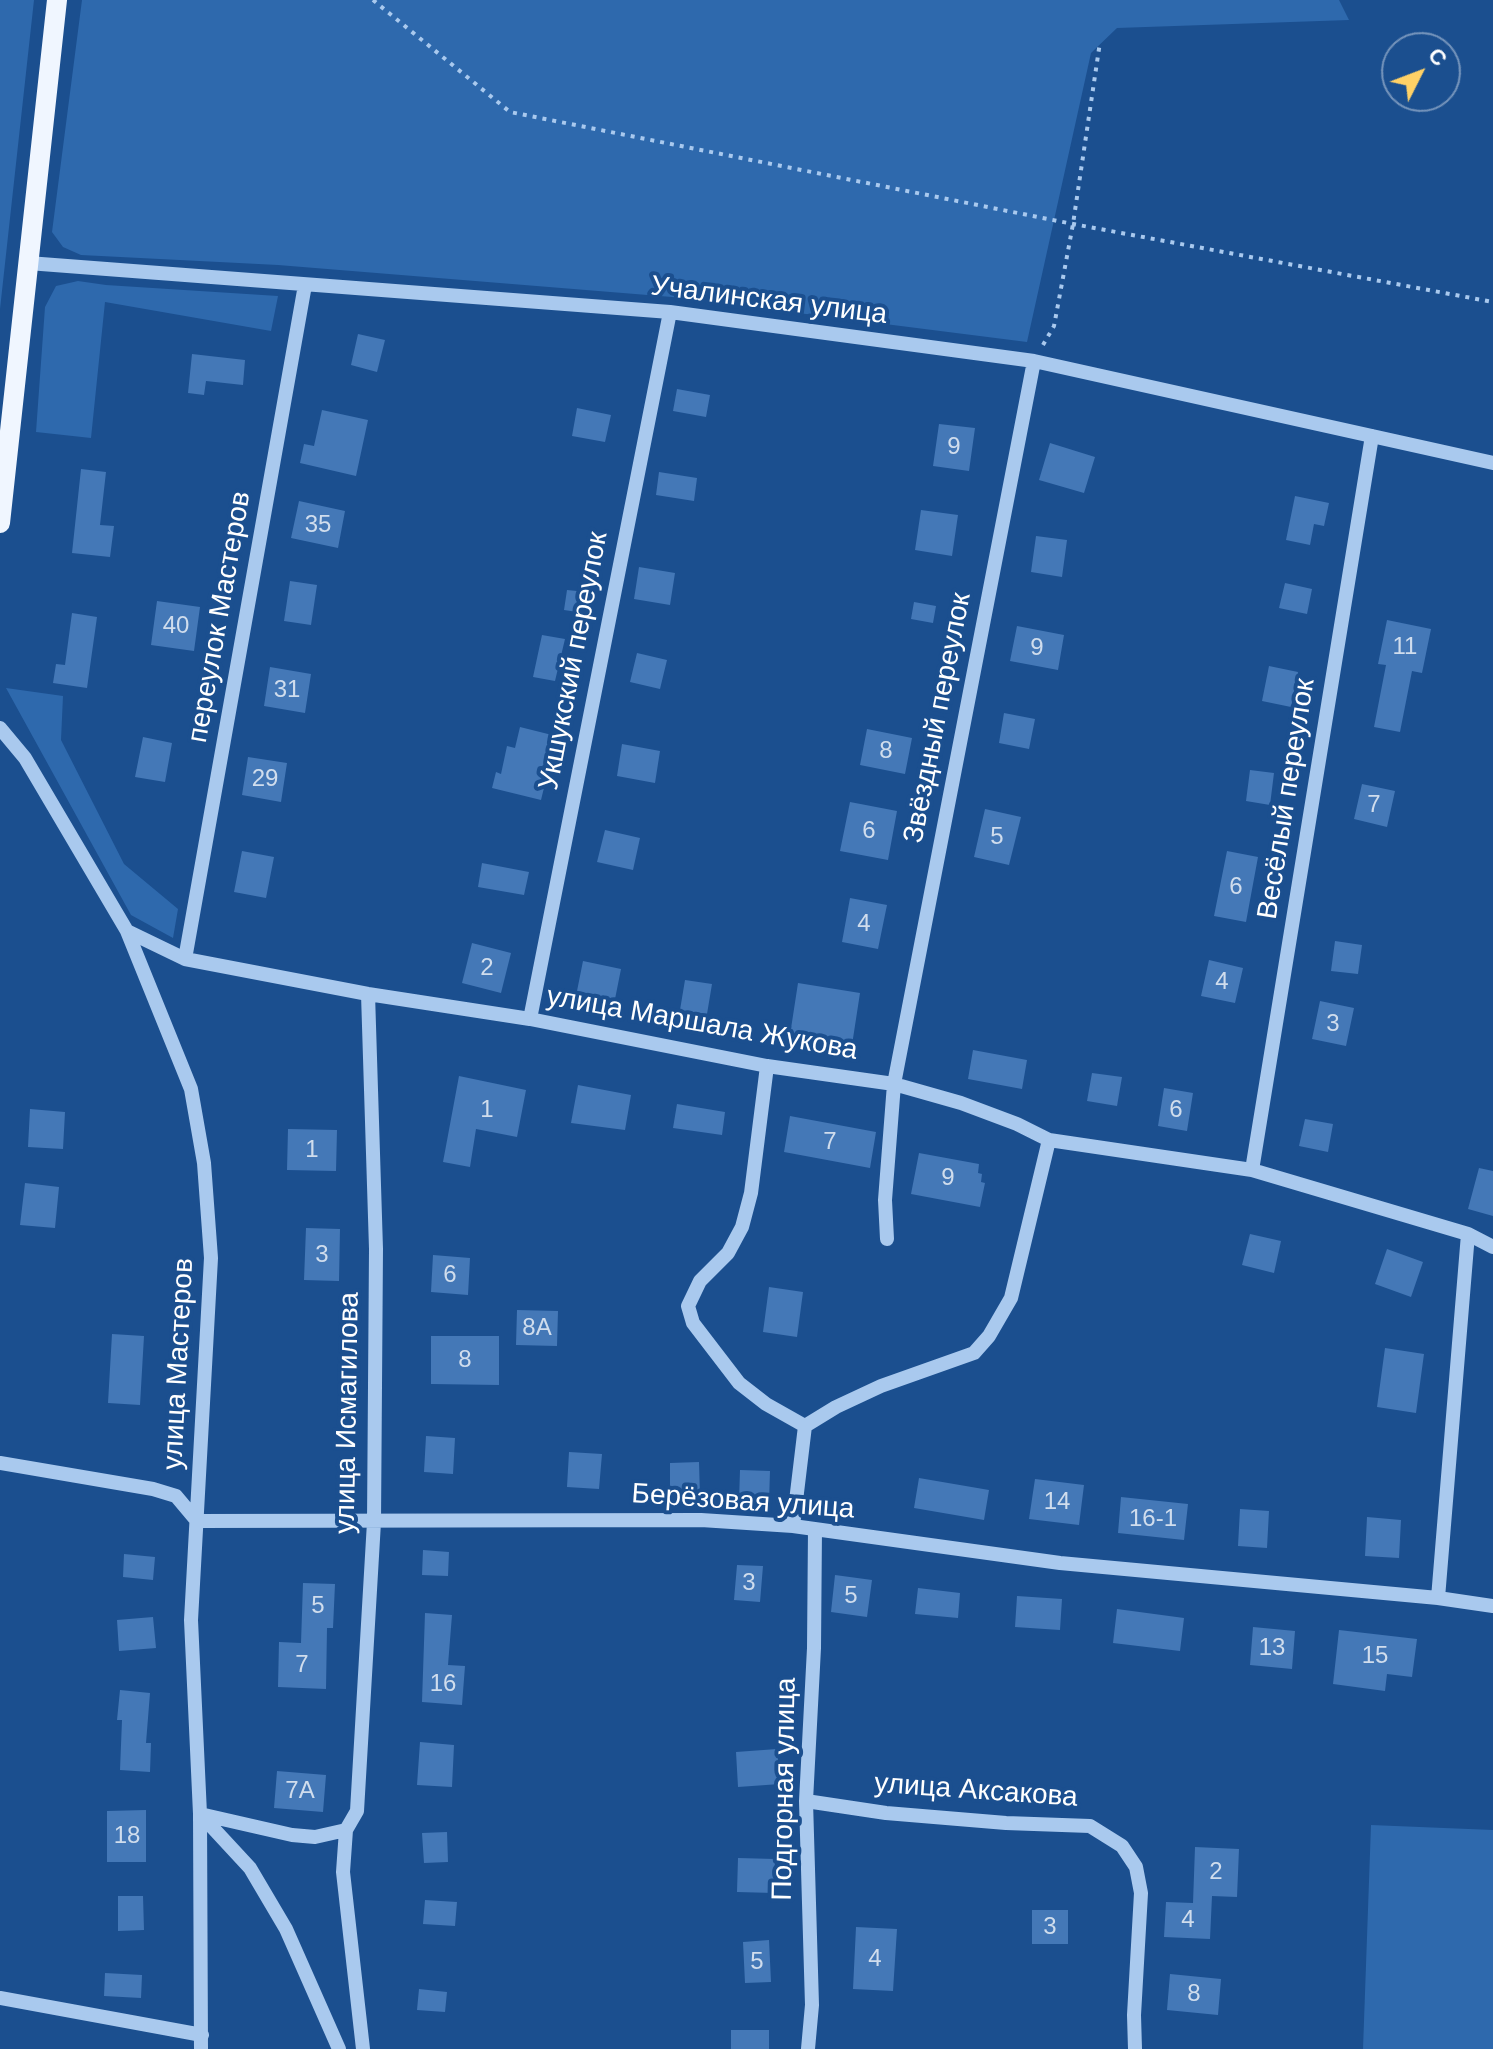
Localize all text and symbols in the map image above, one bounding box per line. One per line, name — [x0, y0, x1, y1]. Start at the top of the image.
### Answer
north arrow — [1381, 32, 1461, 112]
text: С — [1423, 43, 1452, 71]
street label: Учалинская улица — [649, 270, 889, 332]
house number: 9 — [947, 433, 961, 461]
street label: переулок Мастеров — [181, 489, 259, 745]
house number: 35 — [305, 511, 331, 539]
street label: Укшукский переулок — [532, 529, 616, 793]
street label: Звёздный переулок — [897, 590, 979, 846]
house number: 40 — [163, 612, 189, 640]
house number: 11 — [1393, 633, 1417, 661]
house number: 9 — [1030, 634, 1044, 662]
house number: 31 — [274, 676, 300, 704]
street label: Весёлый переулок — [1251, 676, 1323, 922]
house number: 8 — [879, 737, 893, 765]
house number: 29 — [252, 765, 278, 793]
house number: 7 — [1367, 791, 1381, 819]
house number: 6 — [862, 817, 876, 845]
house number: 5 — [990, 823, 1004, 851]
house number: 6 — [1229, 873, 1243, 901]
house number: 4 — [857, 910, 871, 938]
house number: 2 — [480, 954, 494, 982]
house number: 4 — [1215, 968, 1229, 996]
street label: улица Маршала Жукова — [544, 980, 860, 1068]
house number: 3 — [1326, 1010, 1340, 1038]
house number: 1 — [480, 1096, 494, 1124]
house number: 6 — [1169, 1096, 1183, 1124]
house number: 7 — [823, 1128, 837, 1156]
house number: 1 — [305, 1136, 319, 1164]
house number: 9 — [941, 1164, 955, 1192]
house number: 3 — [315, 1241, 329, 1269]
street label: улица Мастеров — [157, 1257, 201, 1471]
house number: 6 — [443, 1261, 457, 1289]
street label: улица Исмагилова — [329, 1292, 367, 1534]
house number: 8А — [522, 1314, 552, 1342]
house number: 8 — [458, 1346, 472, 1374]
street label: Берёзовая улица — [630, 1477, 856, 1527]
house number: 14 — [1044, 1488, 1070, 1516]
house number: 16-1 — [1129, 1505, 1177, 1533]
house number: 3 — [742, 1569, 756, 1597]
house number: 5 — [844, 1582, 858, 1610]
house number: 5 — [311, 1592, 325, 1620]
house number: 13 — [1259, 1634, 1285, 1662]
house number: 15 — [1362, 1642, 1388, 1670]
house number: 7 — [295, 1651, 309, 1679]
house number: 16 — [430, 1670, 456, 1698]
street label: Подгорная улица — [766, 1677, 804, 1901]
street label: улица Аксакова — [873, 1767, 1079, 1815]
house number: 7А — [285, 1777, 315, 1805]
house number: 18 — [114, 1822, 140, 1850]
house number: 2 — [1209, 1858, 1223, 1886]
house number: 4 — [1181, 1906, 1195, 1934]
house number: 3 — [1043, 1913, 1057, 1941]
house number: 4 — [868, 1945, 882, 1973]
house number: 5 — [750, 1948, 764, 1976]
house number: 8 — [1187, 1980, 1201, 2008]

